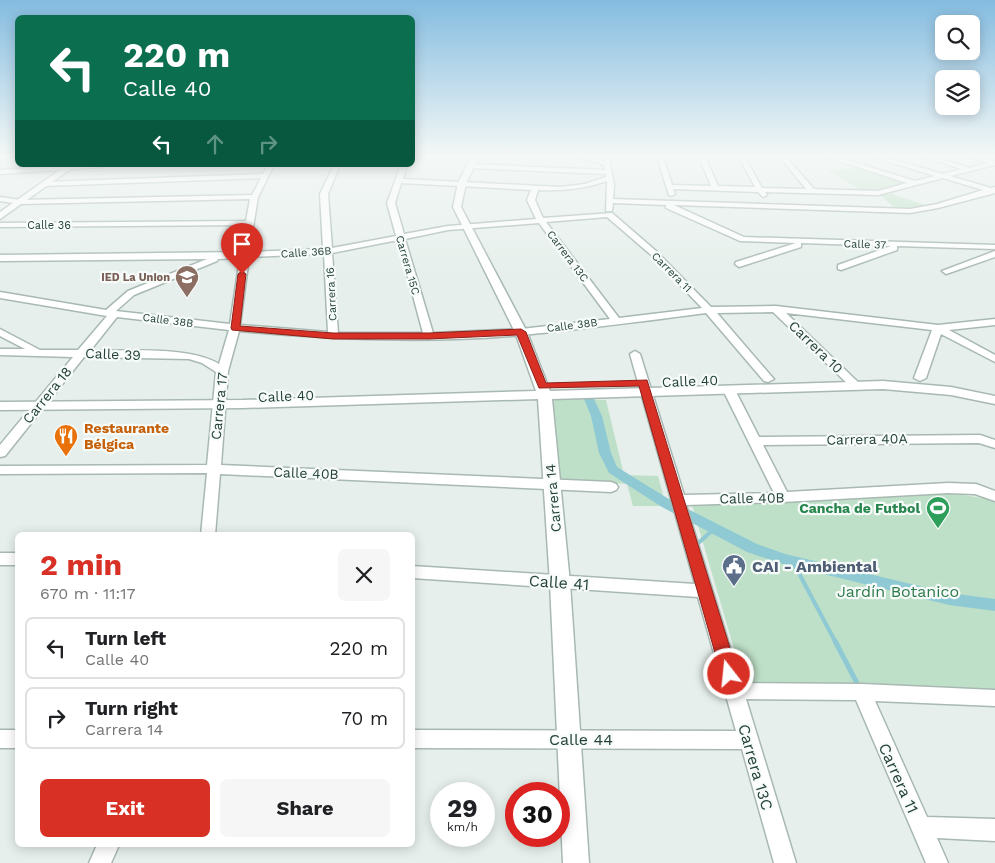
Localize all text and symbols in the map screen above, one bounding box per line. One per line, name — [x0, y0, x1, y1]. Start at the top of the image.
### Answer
map controls — [935, 15, 980, 115]
button: search — [935, 15, 980, 60]
text: 220 m — [123, 34, 230, 76]
icon: left — [40, 35, 105, 100]
button: layers — [935, 70, 980, 115]
text: Calle 40 — [123, 76, 211, 101]
icon: left — [148, 130, 176, 158]
icon: ahead — [201, 130, 229, 158]
icon: right — [254, 130, 282, 158]
street label: Calle 36 — [27, 219, 71, 232]
pin — [221, 223, 263, 274]
street label: Carrera 13C — [544, 228, 591, 285]
icon: arrive — [228, 230, 256, 258]
street label: Carrera 15C — [393, 234, 422, 297]
street label: Calle 37 — [843, 237, 887, 252]
street label: Calle 36B — [280, 244, 332, 261]
street label: Carrera 11 — [649, 250, 694, 295]
school or university icon: IED La Union — [174, 264, 200, 298]
street label: Carrera 16 — [324, 266, 339, 321]
place label: IED La Union — [101, 271, 170, 284]
street label: Calle 38B — [142, 311, 194, 330]
street label: Calle 38B — [546, 316, 598, 335]
street label: Carrera 10 — [786, 317, 846, 377]
street label: Calle 39 — [85, 345, 141, 363]
street label: Carrera 18 — [19, 363, 75, 427]
street label: Carrera 17 — [208, 371, 231, 441]
street label: Calle 40 — [662, 372, 718, 390]
street label: Calle 40 — [258, 387, 314, 405]
place label: Restaurante Bélgica — [84, 420, 169, 452]
restaurant icon: Restaurante Bélgica — [53, 423, 79, 457]
street label: Carrera 40A — [826, 430, 908, 448]
street label: Carrera 14 — [542, 463, 564, 533]
street label: Calle 40B — [273, 464, 339, 482]
street label: Calle 40B — [719, 489, 785, 507]
sports icon: Cancha de Futbol — [925, 495, 951, 529]
place label: Cancha de Futbol — [799, 500, 920, 516]
text: 2 min — [40, 547, 122, 582]
button: close — [338, 549, 390, 601]
public building icon: CAI - Ambiental — [721, 553, 747, 587]
place label: CAI - Ambiental — [752, 557, 878, 576]
street label: Calle 41 — [528, 571, 590, 594]
park label: Jardín Botanico — [837, 582, 959, 601]
text: 670 m · 11:17 — [40, 584, 136, 603]
text: Turn left — [85, 627, 166, 650]
icon: left — [42, 634, 70, 662]
text: 220 m — [329, 637, 388, 660]
position arrow — [702, 647, 754, 699]
text: Calle 40 — [85, 650, 149, 669]
text: Turn right — [85, 697, 178, 720]
icon: right — [42, 704, 70, 732]
text: 70 m — [341, 707, 388, 730]
text: Carrera 14 — [85, 720, 163, 739]
street label: Carrera 13C — [734, 722, 777, 812]
street label: Calle 44 — [549, 730, 613, 749]
street label: Carrera 11 — [875, 740, 922, 816]
button: Exit — [40, 779, 210, 837]
button: Share — [220, 779, 390, 837]
speed limit sign: 30 — [505, 782, 570, 847]
text: 29 — [447, 794, 478, 823]
text: km/h — [447, 820, 478, 834]

